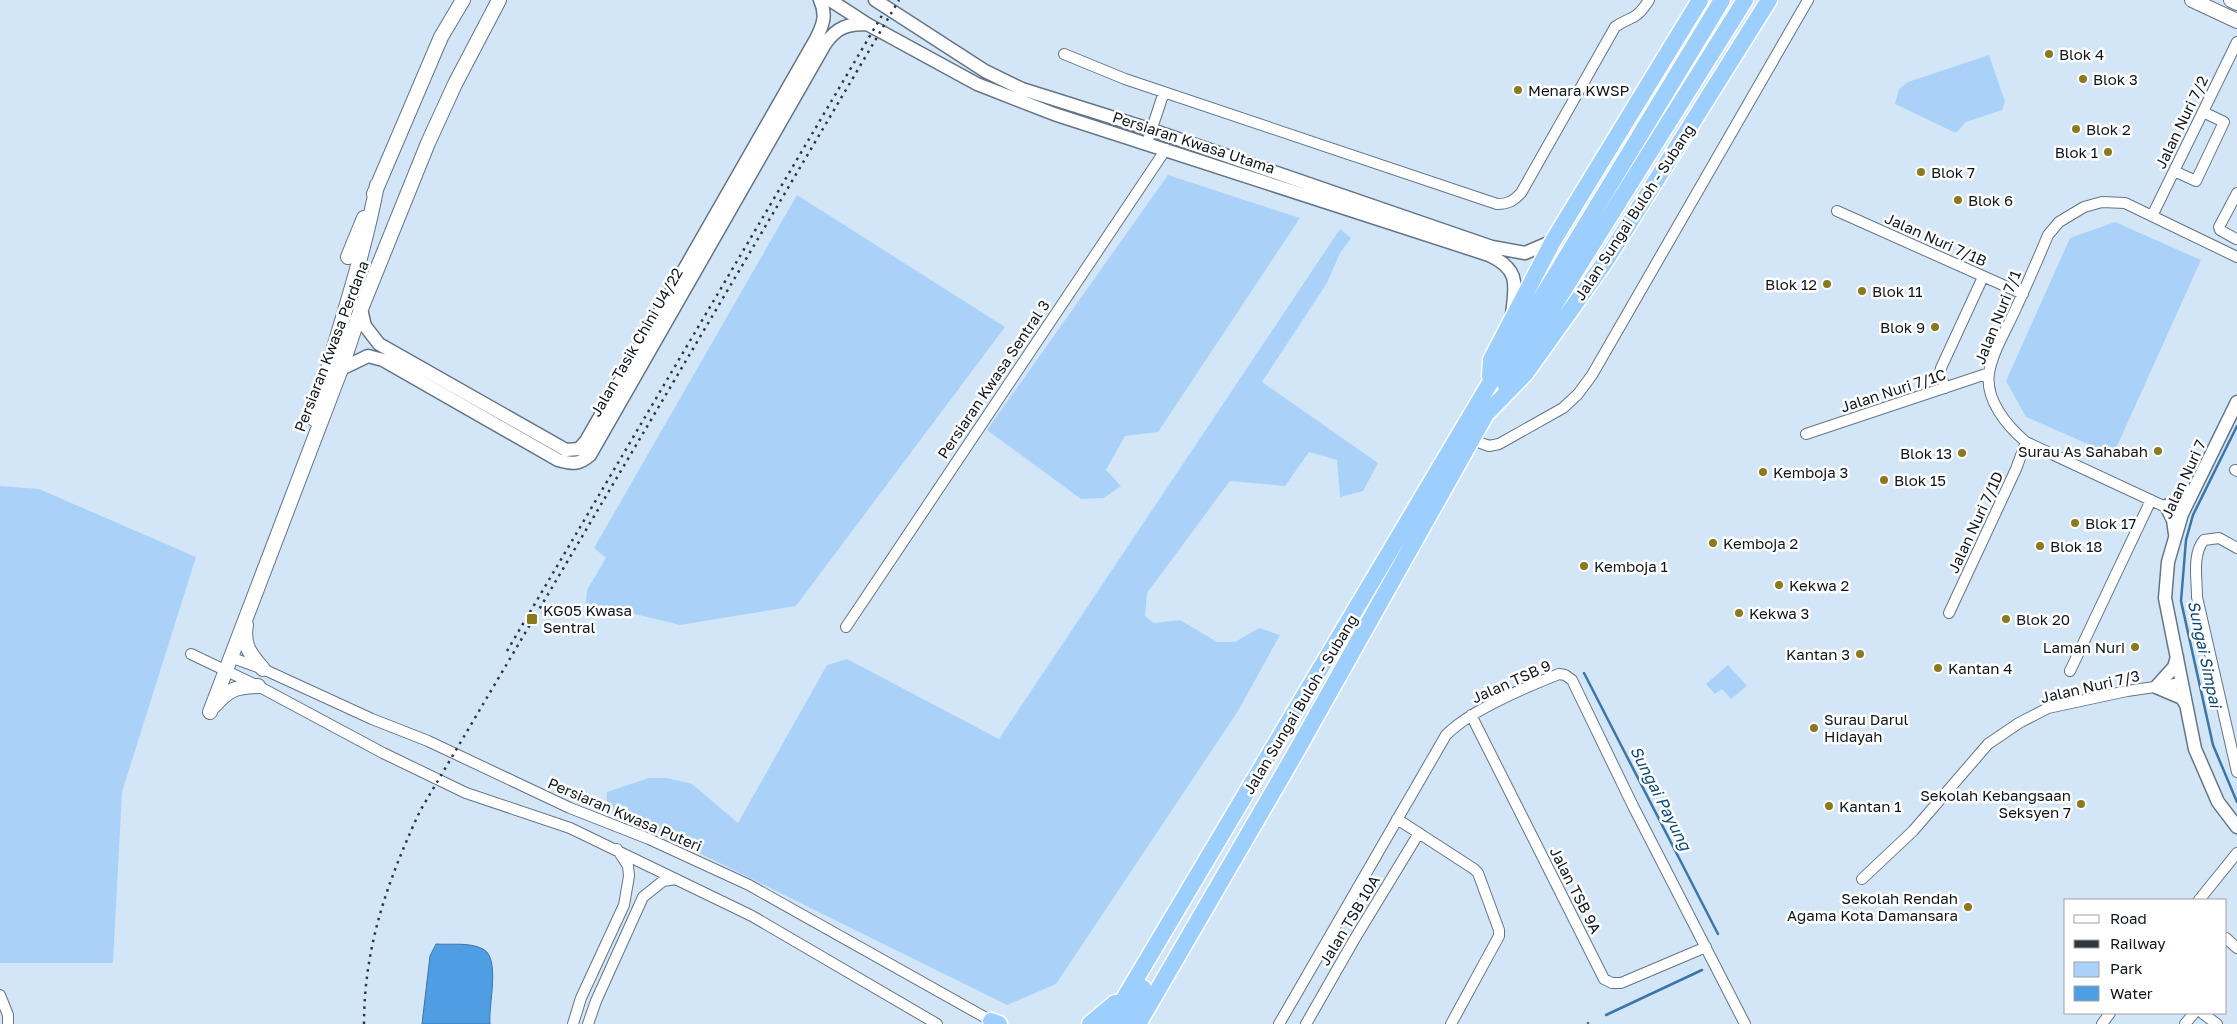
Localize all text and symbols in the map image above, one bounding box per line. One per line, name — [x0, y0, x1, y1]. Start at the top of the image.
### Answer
place label: Blok 4 — [2059, 45, 2104, 63]
marker: Blok 4 — [2043, 48, 2055, 60]
place label: Blok 3 — [2093, 70, 2138, 88]
marker: Blok 3 — [2077, 73, 2089, 85]
street label: Jalan Nuri 7/2 — [2151, 73, 2211, 171]
place label: Menara KWSP — [1528, 81, 1630, 99]
marker: Menara KWSP — [1512, 84, 1524, 96]
street label: Persiaran Kwasa Utama — [1111, 107, 1277, 177]
place label: Blok 2 — [2086, 120, 2131, 138]
street label: Jalan Sungai Buloh - Subang — [1570, 121, 1698, 303]
marker: Blok 2 — [2070, 123, 2082, 135]
place label: Blok 1 — [2055, 143, 2098, 161]
marker: Blok 1 — [2102, 146, 2114, 158]
place label: Blok 7 — [1931, 163, 1975, 181]
marker: Blok 7 — [1915, 166, 1927, 178]
place label: Blok 6 — [1968, 191, 2013, 209]
marker: Blok 6 — [1952, 194, 1964, 206]
street label: Jalan Nuri 7/1B — [1882, 208, 1990, 270]
street label: Persiaran Kwasa Perdana — [290, 258, 372, 434]
street label: Jalan Tasik Chini U4/22 — [586, 264, 686, 420]
street label: Jalan Nuri 7/1 — [1970, 267, 2024, 367]
place label: Blok 12 — [1765, 275, 1817, 293]
marker: Blok 12 — [1821, 278, 1833, 290]
place label: Blok 11 — [1872, 282, 1922, 300]
marker: Blok 11 — [1856, 285, 1868, 297]
street label: Persiaran Kwasa Sentral 3 — [933, 296, 1053, 462]
place label: Blok 9 — [1880, 318, 1925, 336]
marker: Blok 9 — [1929, 321, 1941, 333]
street label: Jalan Nuri 7/1C — [1838, 364, 1948, 416]
street label: Jalan Nuri 7 — [2157, 437, 2209, 521]
place label: Surau As Sahabah — [2018, 442, 2148, 460]
place label: Blok 13 — [1900, 444, 1952, 462]
marker: Surau As Sahabah — [2152, 445, 2164, 457]
marker: Blok 13 — [1956, 447, 1968, 459]
place label: Kemboja 3 — [1773, 463, 1848, 481]
marker: Kemboja 3 — [1757, 466, 1769, 478]
street label: Jalan Nuri 7/1D — [1944, 468, 2006, 576]
place label: Blok 15 — [1894, 471, 1946, 489]
marker: Blok 15 — [1878, 474, 1890, 486]
place label: Blok 17 — [2085, 514, 2136, 532]
marker: Blok 17 — [2069, 517, 2081, 529]
place label: Kemboja 2 — [1723, 534, 1798, 552]
marker: Kemboja 2 — [1707, 537, 1719, 549]
place label: Blok 18 — [2050, 537, 2102, 555]
marker: Blok 18 — [2034, 540, 2046, 552]
place label: Kemboja 1 — [1594, 557, 1668, 575]
marker: Kemboja 1 — [1578, 560, 1590, 572]
place label: Kekwa 2 — [1789, 576, 1849, 594]
marker: Kekwa 2 — [1773, 579, 1785, 591]
water label: Sungai Simpai — [2184, 599, 2226, 711]
place label: KG05 Kwasa Sentral — [543, 601, 632, 636]
place label: Kekwa 3 — [1749, 604, 1809, 622]
marker: Kekwa 3 — [1733, 607, 1745, 619]
place label: Blok 20 — [2016, 610, 2070, 628]
street label: Jalan Sungai Buloh - Subang — [1239, 611, 1361, 797]
marker: KG05 Kwasa Sentral — [525, 612, 539, 626]
marker: Blok 20 — [2000, 613, 2012, 625]
place label: Laman Nuri — [2043, 638, 2125, 656]
marker: Laman Nuri — [2129, 641, 2141, 653]
place label: Kantan 3 — [1786, 645, 1850, 663]
marker: Kantan 3 — [1854, 648, 1866, 660]
street label: Jalan TSB 9 — [1469, 656, 1553, 706]
place label: Kantan 4 — [1948, 659, 2012, 677]
marker: Kantan 4 — [1932, 662, 1944, 674]
street label: Jalan Nuri 7/3 — [2039, 666, 2141, 706]
place label: Surau Darul Hidayah — [1824, 710, 1909, 745]
marker: Surau Darul Hidayah — [1808, 722, 1820, 734]
water label: Sungai Payung — [1626, 743, 1696, 854]
street label: Persiaran Kwasa Puteri — [545, 773, 705, 855]
place label: Sekolah Kebangsaan Seksyen 7 — [1920, 786, 2071, 821]
place label: Kantan 1 — [1839, 797, 1901, 815]
marker: Sekolah Kebangsaan Seksyen 7 — [2075, 798, 2087, 810]
marker: Kantan 1 — [1823, 800, 1835, 812]
street label: Jalan TSB 9A — [1546, 844, 1606, 936]
street label: Jalan TSB 10A — [1315, 872, 1383, 968]
place label: Sekolah Rendah Agama Kota Damansara — [1787, 889, 1958, 924]
legend — [2064, 899, 2227, 1014]
marker: Sekolah Rendah Agama Kota Damansara — [1962, 901, 1974, 913]
text: Road — [2110, 909, 2147, 927]
text: Railway — [2110, 934, 2166, 952]
text: Park — [2110, 959, 2143, 977]
text: Water — [2110, 984, 2153, 1002]

